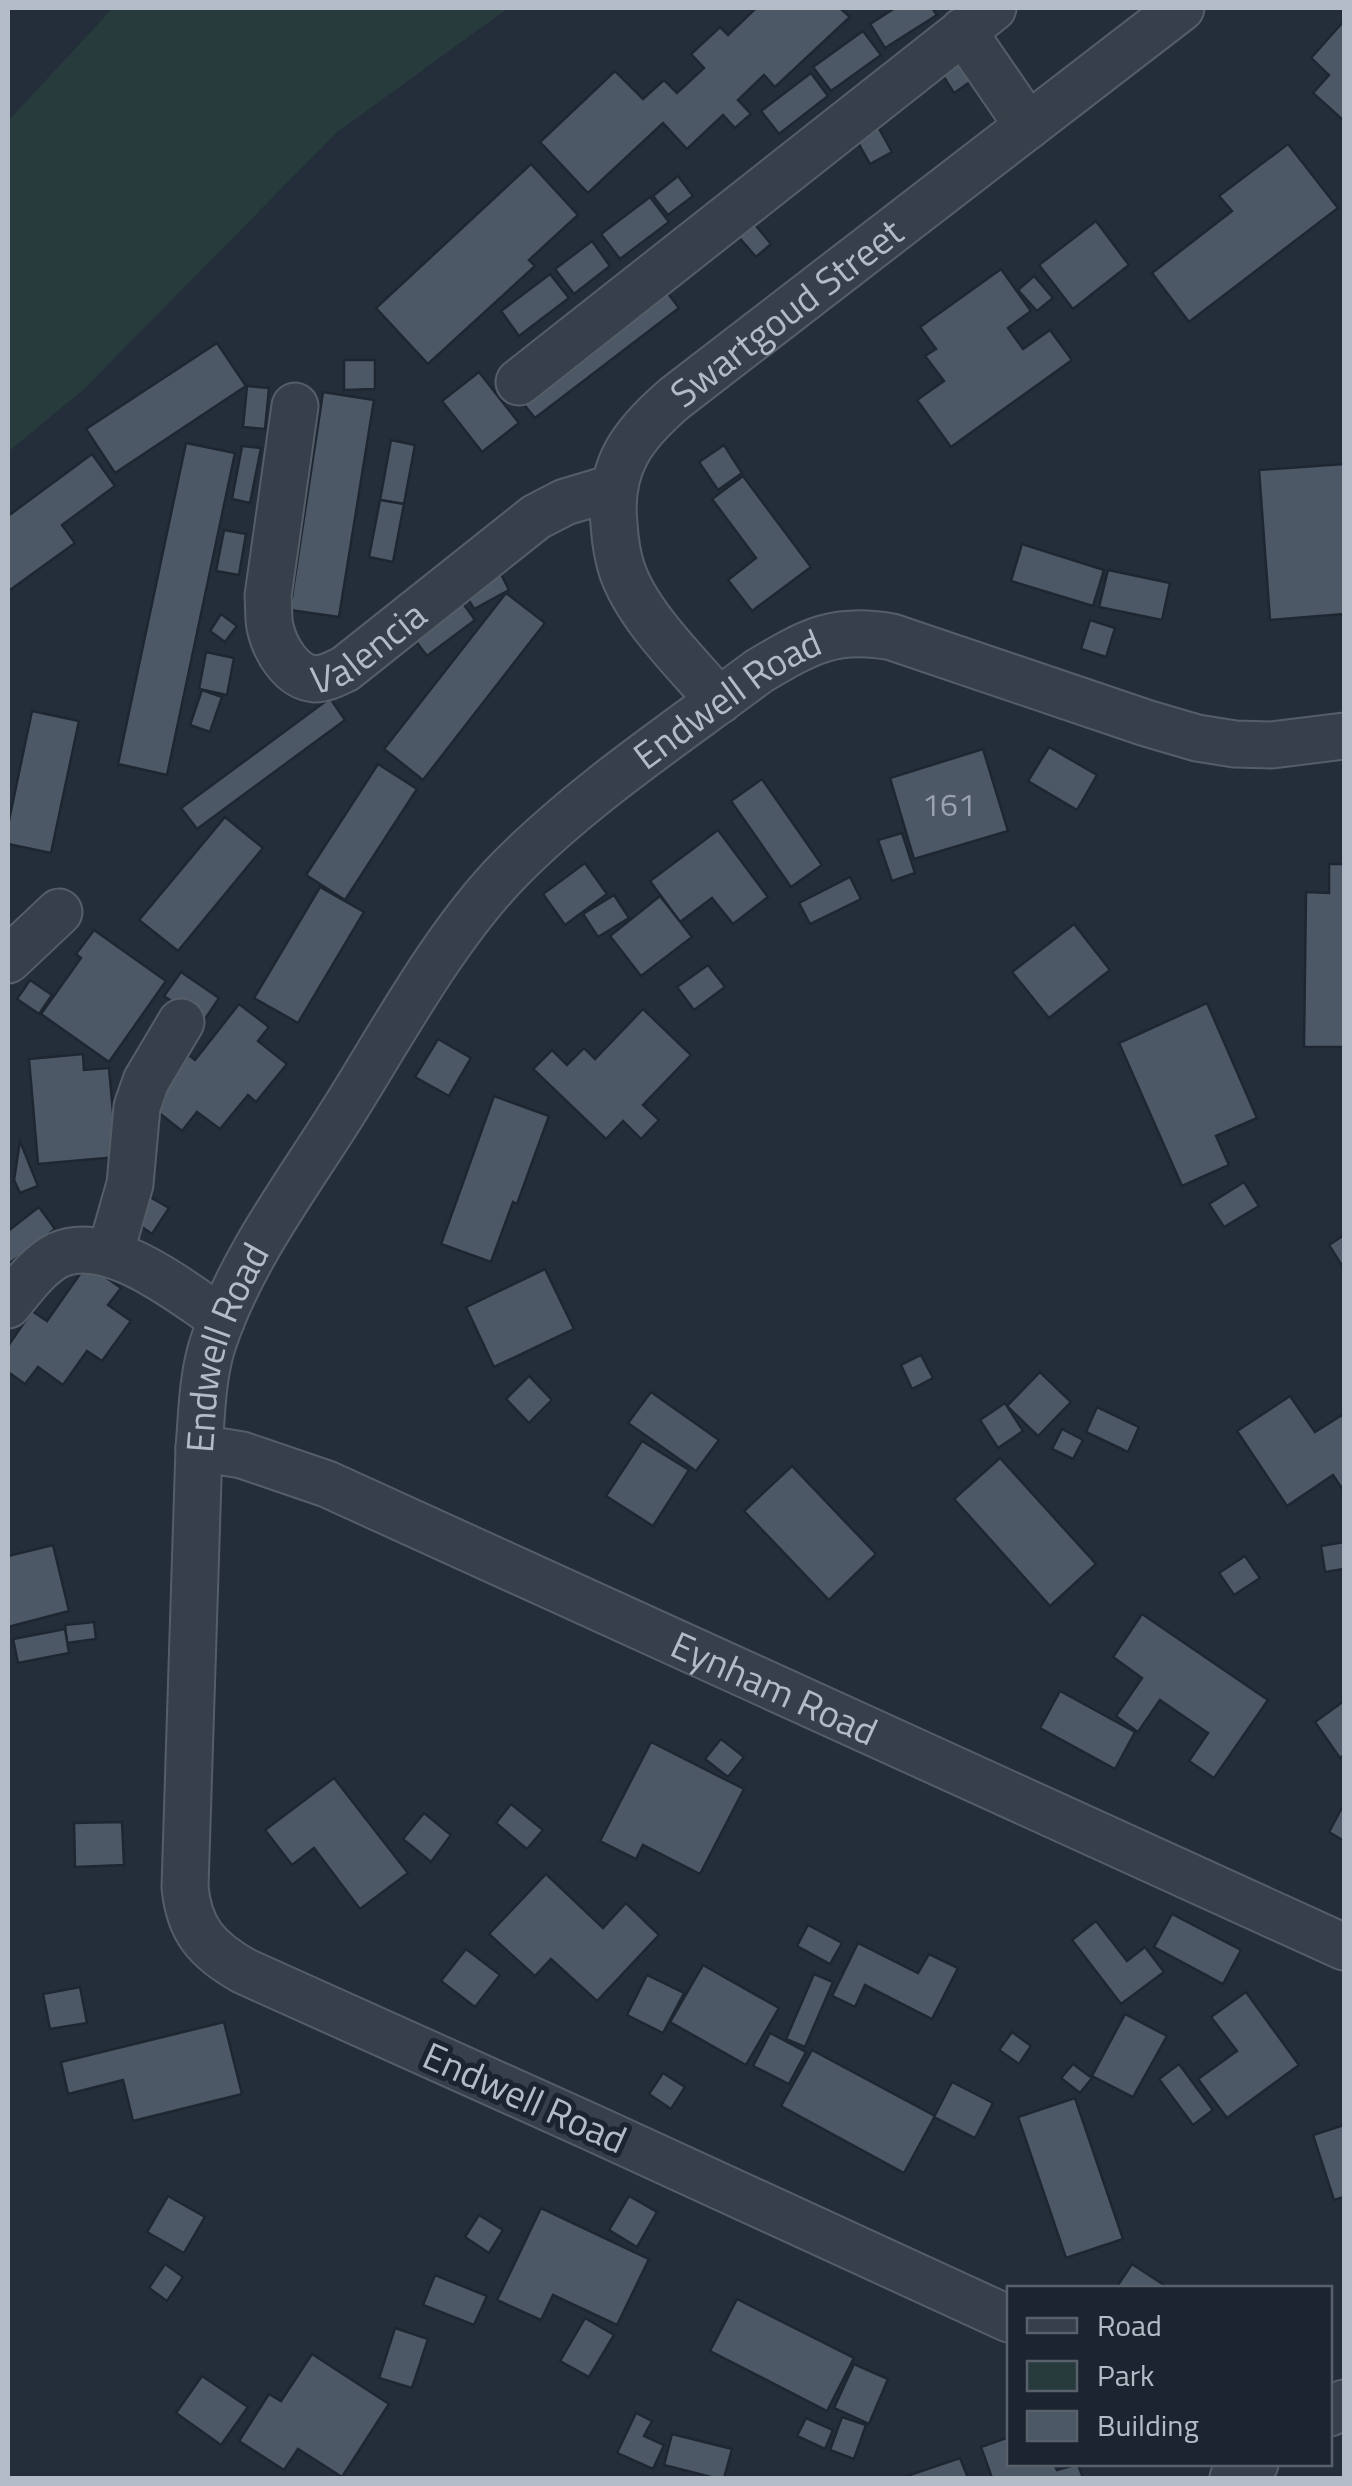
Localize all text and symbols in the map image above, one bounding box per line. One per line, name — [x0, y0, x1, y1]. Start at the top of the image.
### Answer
street label: Swartgoud Street — [657, 204, 915, 421]
street label: Valencia — [305, 586, 438, 709]
street label: Endwell Road — [621, 613, 830, 783]
house number: 161 — [922, 780, 976, 828]
street label: Endwell Road — [170, 1232, 283, 1455]
street label: Eynham Road — [662, 1615, 887, 1760]
street label: Endwell Road — [414, 2026, 636, 2168]
legend — [1007, 2286, 1332, 2466]
text: Road — [1097, 2302, 1162, 2348]
text: Park — [1097, 2352, 1154, 2398]
text: Building — [1097, 2402, 1199, 2448]

